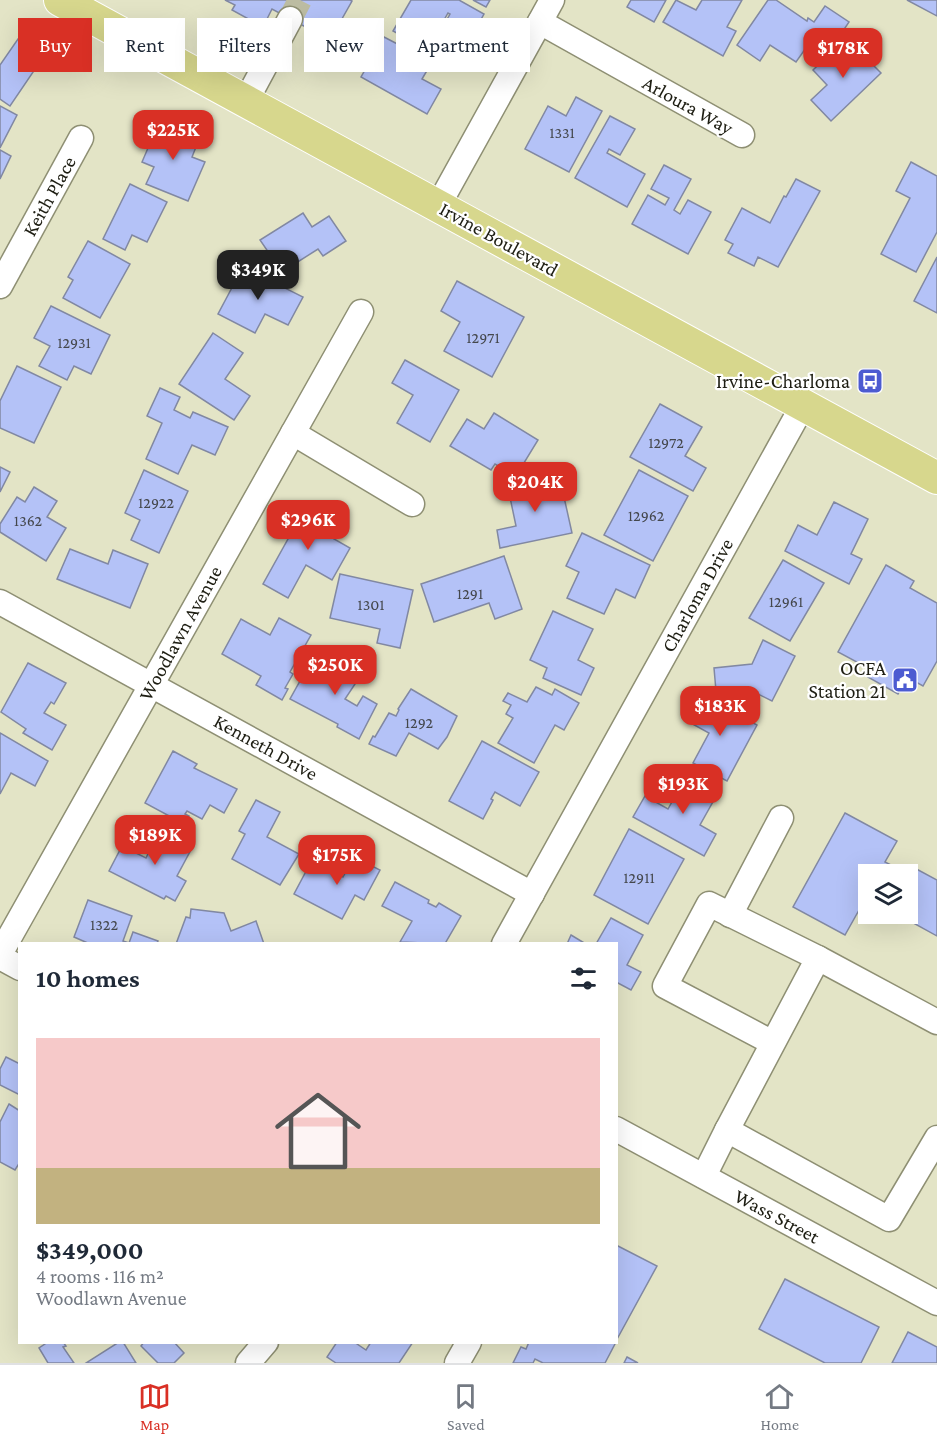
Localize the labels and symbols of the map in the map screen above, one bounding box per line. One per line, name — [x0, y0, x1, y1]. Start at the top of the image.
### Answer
pin: $178K — [801, 28, 885, 79]
street label: Arloura Way — [639, 71, 738, 140]
pin: $225K — [131, 110, 215, 161]
house number: 1331 — [549, 124, 575, 141]
street label: Keith Place — [18, 152, 80, 240]
street label: Irvine Boulevard — [436, 197, 562, 281]
pin: $349K — [216, 250, 300, 301]
house number: 12971 — [466, 329, 500, 346]
house number: 12931 — [57, 334, 91, 351]
bus stop icon: Irvine-Charloma — [855, 366, 885, 396]
place label: Irvine-Charloma — [716, 370, 850, 392]
house number: 12972 — [648, 434, 684, 451]
pin: $204K — [493, 462, 577, 513]
house number: 12922 — [138, 494, 174, 511]
pin: $296K — [266, 500, 350, 551]
house number: 12962 — [628, 507, 665, 524]
house number: 1362 — [14, 512, 43, 529]
street label: Charloma Drive — [657, 534, 737, 656]
street label: Woodlawn Avenue — [134, 562, 226, 704]
house number: 1291 — [457, 585, 483, 602]
house number: 12961 — [769, 593, 803, 610]
house number: 1301 — [357, 596, 385, 613]
pin: $250K — [293, 645, 377, 696]
place label: OCFA Station 21 — [808, 657, 887, 702]
public building icon: OCFA Station 21 — [890, 665, 920, 695]
pin: $183K — [678, 686, 762, 737]
street label: Kenneth Drive — [210, 710, 322, 785]
house number: 1292 — [405, 714, 434, 731]
pin: $193K — [641, 764, 725, 815]
pin: $189K — [113, 815, 197, 866]
pin: $175K — [295, 835, 379, 886]
house number: 12911 — [623, 869, 655, 886]
house number: 1322 — [90, 916, 118, 933]
street label: Wass Street — [731, 1184, 824, 1248]

